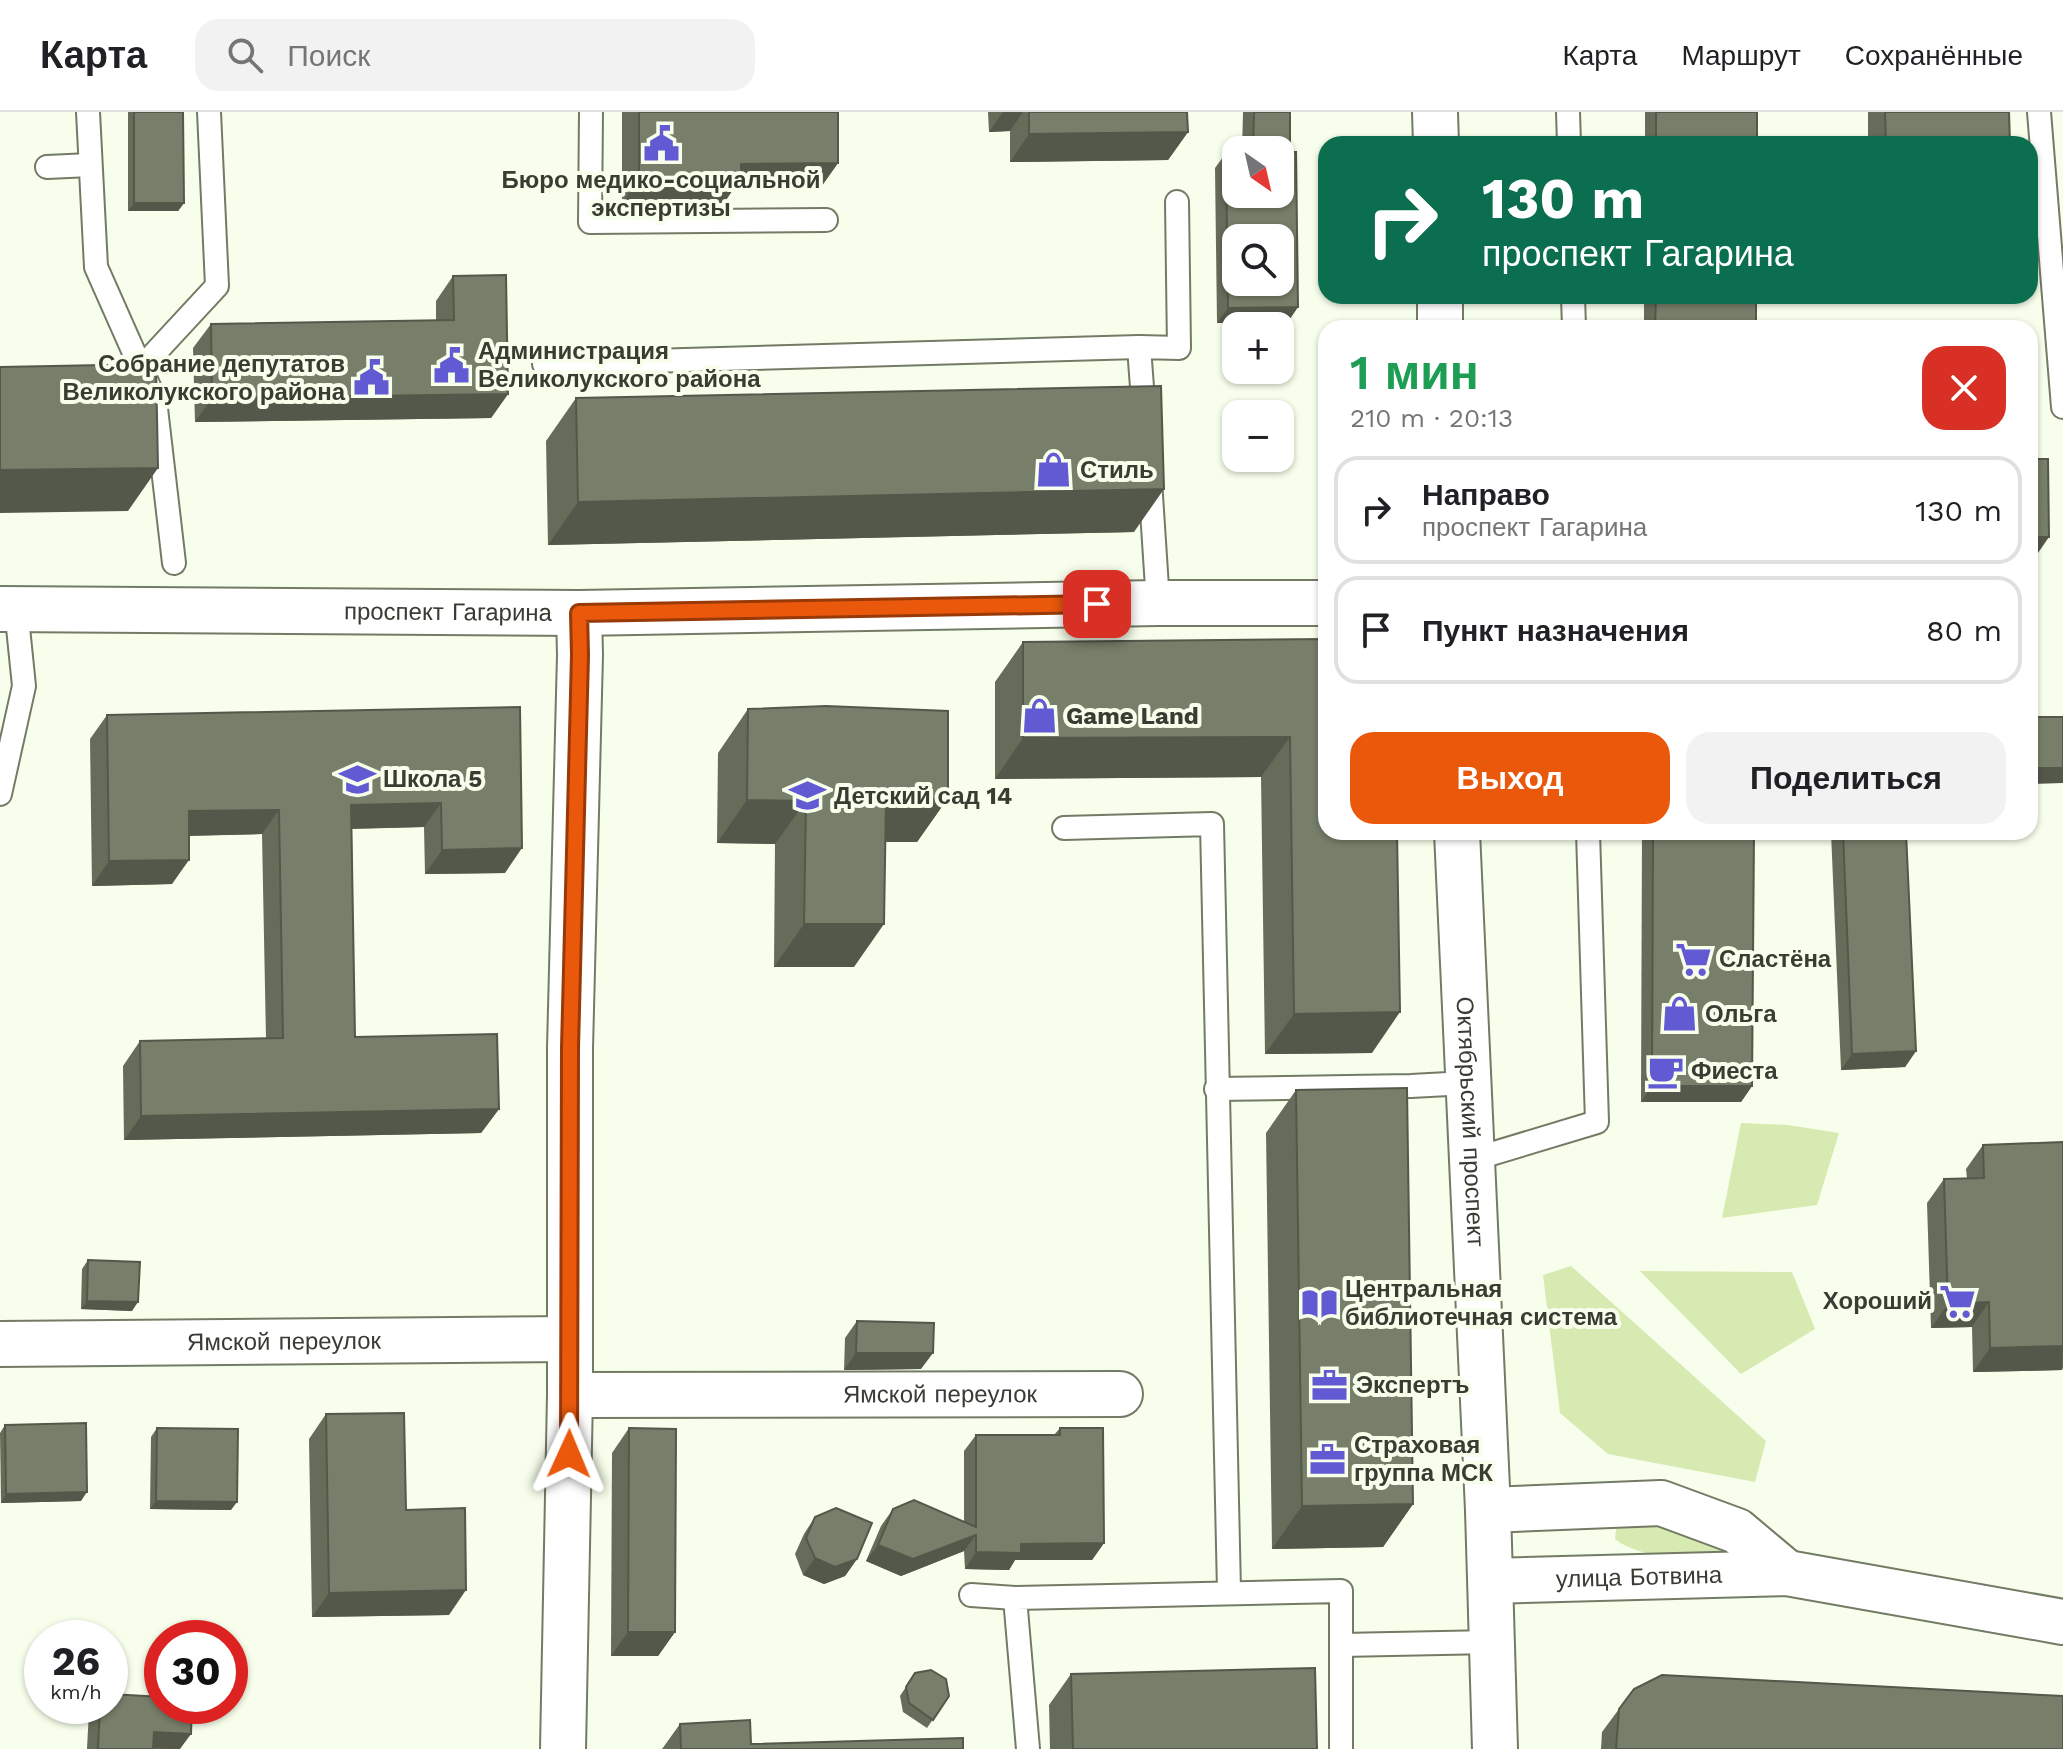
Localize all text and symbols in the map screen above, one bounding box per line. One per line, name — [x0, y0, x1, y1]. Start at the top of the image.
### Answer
search box — [195, 19, 755, 91]
text: Карта — [40, 33, 147, 77]
icon: search — [223, 33, 267, 77]
text: Поиск — [287, 38, 370, 73]
text: Карта — [1562, 39, 1637, 72]
text: Маршрут — [1681, 39, 1801, 72]
text: Сохранённые — [1845, 39, 2023, 72]
public building icon: Бюро медико-социальной экспертизы — [642, 124, 680, 162]
north arrow — [1222, 136, 1294, 208]
map controls — [1222, 136, 1294, 472]
place label: Бюро медико-социальной экспертизы — [502, 166, 820, 222]
text: 130 m — [1482, 166, 1644, 232]
icon: right — [1350, 168, 1454, 272]
button: search — [1222, 224, 1294, 296]
text: проспект Гагарина — [1482, 233, 1794, 275]
button: + — [1222, 312, 1294, 384]
place label: Администрация Великолукского района — [478, 337, 761, 393]
text: 1 мин — [1350, 344, 1479, 401]
public building icon: Администрация Великолукского района — [433, 346, 471, 384]
button: close — [1922, 346, 2006, 430]
place label: Собрание депутатов Великолукского района — [62, 350, 346, 406]
public building icon: Собрание депутатов Великолукского района — [352, 359, 390, 397]
button: − — [1222, 400, 1294, 472]
text: 210 m · 20:13 — [1350, 403, 1513, 433]
shop icon: Стиль — [1035, 451, 1073, 489]
place label: Стиль — [1080, 456, 1154, 484]
text: Направо — [1422, 477, 1550, 512]
icon: right — [1354, 488, 1398, 532]
text: 130 m — [1915, 493, 2002, 528]
text: проспект Гагарина — [1422, 512, 1647, 542]
pin — [1063, 570, 1131, 638]
icon: arrive — [1075, 582, 1119, 626]
street label: проспект Гагарина — [344, 597, 553, 627]
icon: arrive — [1354, 608, 1398, 652]
text: Пункт назначения — [1422, 613, 1689, 648]
text: 80 m — [1926, 613, 2002, 648]
shop icon: Game Land — [1021, 697, 1059, 735]
place label: Game Land — [1066, 702, 1199, 730]
button: Выход — [1350, 732, 1670, 824]
button: Поделиться — [1686, 732, 2006, 824]
school or university icon: Школа 5 — [338, 760, 376, 798]
place label: Школа 5 — [383, 765, 482, 793]
school or university icon: Детский сад 14 — [789, 777, 827, 815]
place label: Детский сад 14 — [834, 782, 1012, 810]
supermarket icon: Сластёна — [1674, 940, 1712, 978]
place label: Сластёна — [1719, 945, 1832, 973]
shop icon: Ольга — [1660, 995, 1698, 1033]
street label: Октябрьский проспект — [1451, 996, 1490, 1247]
place label: Ольга — [1705, 1000, 1777, 1028]
cafe icon: Фиеста — [1646, 1052, 1684, 1090]
place label: Фиеста — [1691, 1057, 1778, 1085]
place label: Центральная библиотечная система — [1345, 1275, 1618, 1331]
supermarket icon: Хороший — [1939, 1282, 1977, 1320]
library icon: Центральная библиотечная система — [1300, 1284, 1338, 1322]
place label: Хороший — [1823, 1287, 1932, 1315]
street label: Ямской переулок — [187, 1327, 382, 1356]
office icon: Экспертъ — [1311, 1366, 1349, 1404]
place label: Экспертъ — [1356, 1371, 1470, 1399]
street label: Ямской переулок — [843, 1380, 1038, 1409]
position arrow — [527, 1412, 611, 1496]
place label: Страховая группа МСК — [1354, 1431, 1493, 1487]
office icon: Страховая группа МСК — [1309, 1440, 1347, 1478]
street label: улица Ботвина — [1555, 1561, 1723, 1593]
speed limit sign: 30 — [144, 1620, 248, 1724]
text: 26 — [52, 1638, 100, 1685]
text: km/h — [50, 1680, 102, 1704]

